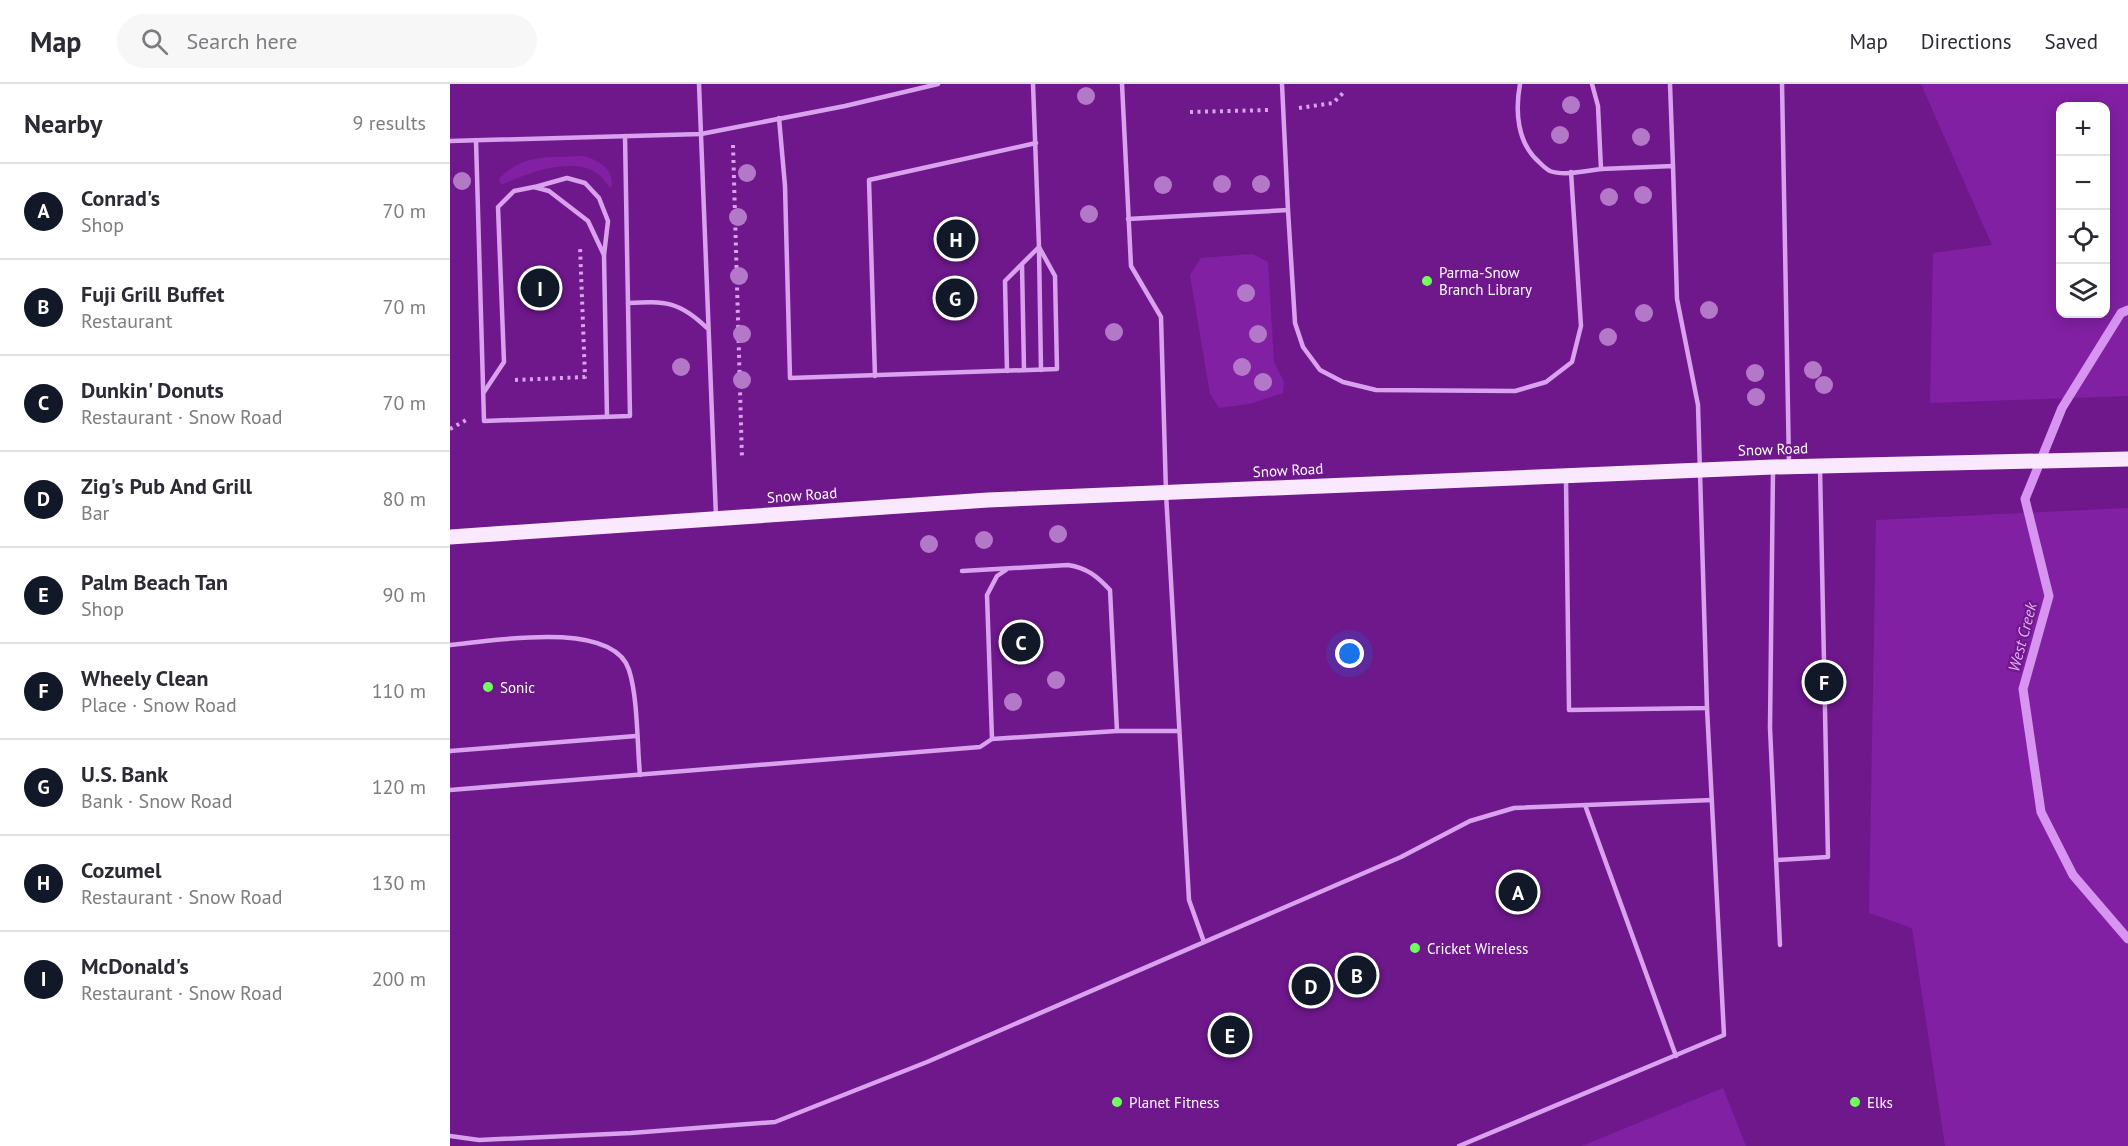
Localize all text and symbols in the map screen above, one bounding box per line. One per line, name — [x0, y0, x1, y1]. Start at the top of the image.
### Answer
search box — [117, 14, 537, 68]
text: Map — [30, 23, 81, 60]
icon: search — [138, 25, 171, 58]
text: Search here — [186, 27, 297, 55]
text: Map — [1849, 28, 1888, 55]
text: Directions — [1921, 28, 2012, 55]
text: Saved — [2045, 28, 2098, 55]
map controls — [2056, 102, 2110, 318]
button: + — [2056, 102, 2110, 156]
text: Nearby — [24, 107, 102, 140]
text: 9 results — [353, 110, 426, 136]
button: − — [2056, 156, 2110, 210]
text: Conrad's — [81, 184, 160, 212]
text: A — [37, 198, 50, 224]
text: 70 m — [383, 198, 426, 224]
button: locate — [2056, 210, 2110, 264]
text: Shop — [81, 212, 124, 238]
pin: H — [936, 216, 976, 262]
place label: Parma-Snow Branch Library — [1439, 263, 1532, 299]
button: layers — [2056, 264, 2110, 318]
pin: I — [520, 266, 560, 310]
marker: Parma-Snow Branch Library — [1420, 274, 1434, 288]
pin: G — [936, 276, 974, 320]
text: Fuji Grill Buffet — [81, 280, 224, 308]
text: B — [38, 294, 49, 320]
text: 70 m — [383, 294, 426, 320]
text: Restaurant — [81, 308, 172, 334]
text: Dunkin' Donuts — [81, 376, 224, 404]
text: C — [38, 390, 49, 416]
text: 70 m — [383, 390, 426, 416]
text: Restaurant · Snow Road — [81, 404, 282, 430]
street label: Snow Road — [1737, 438, 1809, 460]
street label: Snow Road — [1252, 459, 1324, 481]
text: Zig's Pub And Grill — [81, 472, 252, 500]
street label: Snow Road — [766, 483, 838, 507]
text: D — [37, 486, 50, 512]
text: 80 m — [383, 486, 426, 512]
text: Bar — [81, 500, 109, 526]
text: Palm Beach Tan — [81, 568, 228, 596]
text: E — [38, 582, 49, 608]
text: 90 m — [383, 582, 426, 608]
text: Shop — [81, 596, 124, 622]
water label: West Creek — [2003, 599, 2041, 674]
pin: C — [1002, 620, 1040, 664]
your location — [1335, 639, 1364, 668]
pin: F — [1804, 660, 1844, 704]
text: Wheely Clean — [81, 664, 209, 692]
text: F — [38, 678, 49, 704]
text: 110 m — [372, 678, 426, 704]
place label: Sonic — [500, 678, 535, 697]
marker: Sonic — [481, 680, 495, 694]
text: Place · Snow Road — [81, 692, 237, 718]
text: U.S. Bank — [81, 760, 168, 788]
text: G — [37, 774, 50, 800]
text: 120 m — [372, 774, 426, 800]
text: Bank · Snow Road — [81, 788, 233, 814]
text: Cozumel — [81, 856, 161, 884]
text: H — [37, 870, 50, 896]
text: 130 m — [372, 870, 426, 896]
pin: A — [1498, 870, 1538, 914]
text: Restaurant · Snow Road — [81, 884, 282, 910]
place label: Cricket Wireless — [1427, 939, 1528, 958]
marker: Cricket Wireless — [1408, 941, 1422, 955]
text: McDonald's — [81, 952, 189, 980]
pin: B — [1338, 952, 1376, 998]
pin: D — [1292, 964, 1330, 1008]
text: I — [41, 966, 46, 992]
text: 200 m — [372, 966, 426, 992]
text: Restaurant · Snow Road — [81, 980, 282, 1006]
pin: E — [1210, 1012, 1250, 1058]
place label: Planet Fitness — [1129, 1093, 1219, 1112]
place label: Elks — [1867, 1093, 1893, 1112]
marker: Planet Fitness — [1110, 1095, 1124, 1109]
marker: Elks — [1848, 1095, 1862, 1109]

